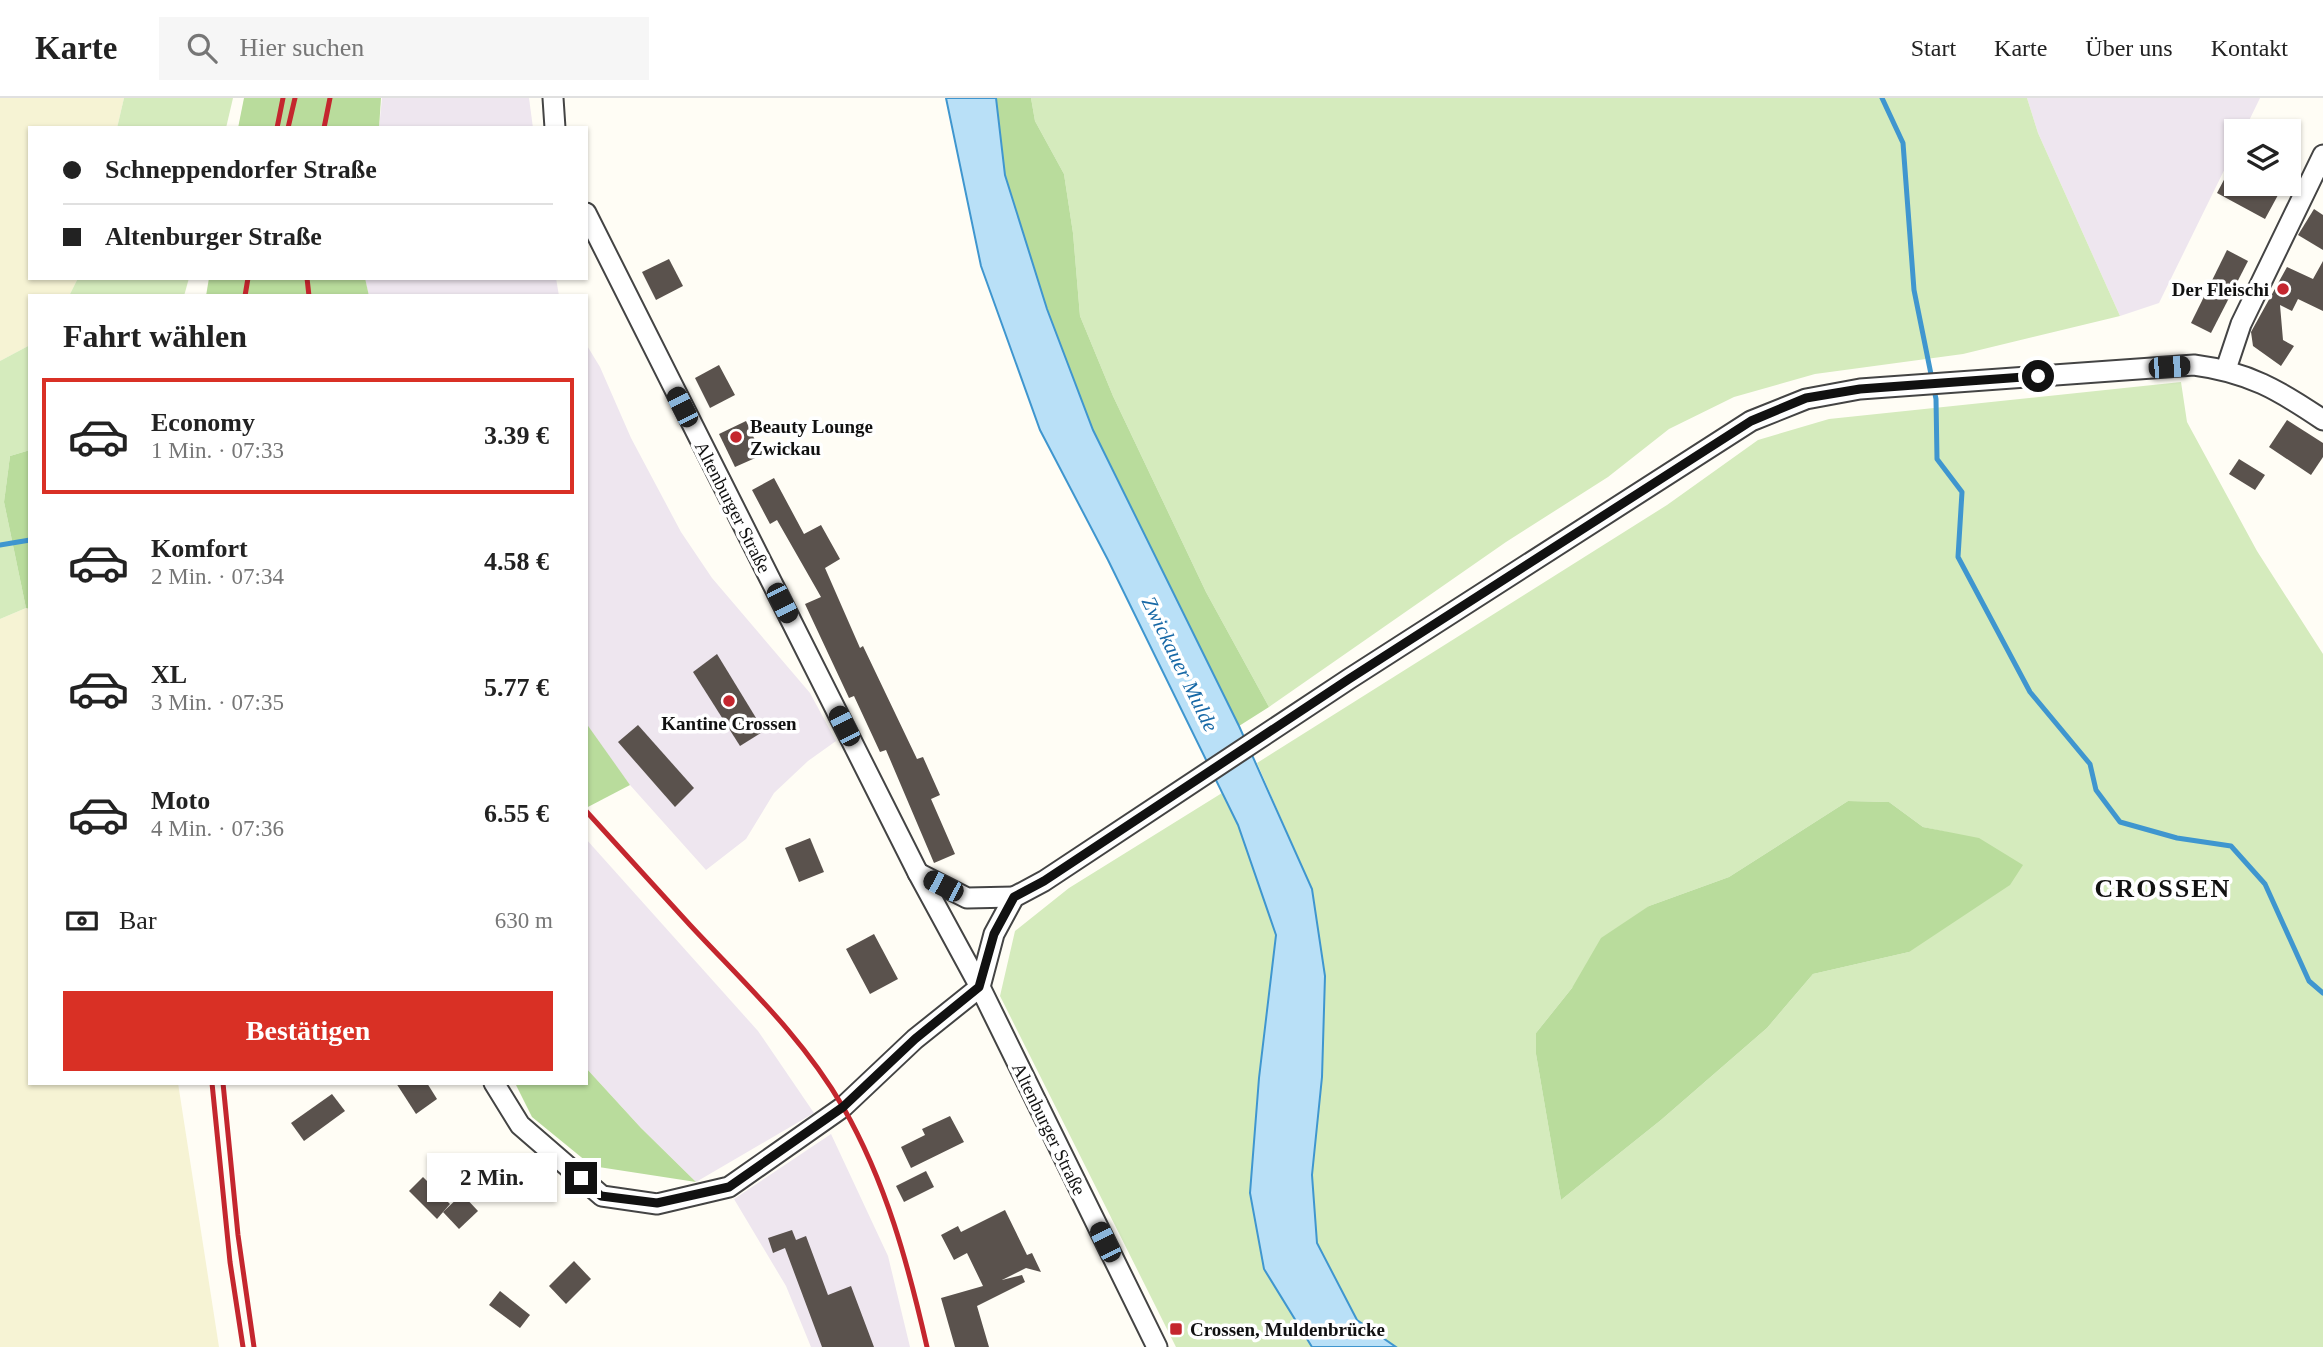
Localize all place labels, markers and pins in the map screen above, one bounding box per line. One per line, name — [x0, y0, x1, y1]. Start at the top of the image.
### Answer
place label: Der Fleischi — [2172, 279, 2269, 300]
marker: Der Fleischi — [2275, 281, 2291, 297]
place label: Beauty Lounge Zwickau — [750, 416, 873, 459]
marker: Beauty Lounge Zwickau — [728, 429, 744, 445]
marker: Kantine Crossen — [721, 693, 737, 709]
place label: Kantine Crossen — [661, 713, 797, 734]
place label: Crossen, Muldenbrücke — [1190, 1319, 1385, 1340]
marker: Crossen, Muldenbrücke — [1168, 1321, 1184, 1337]

